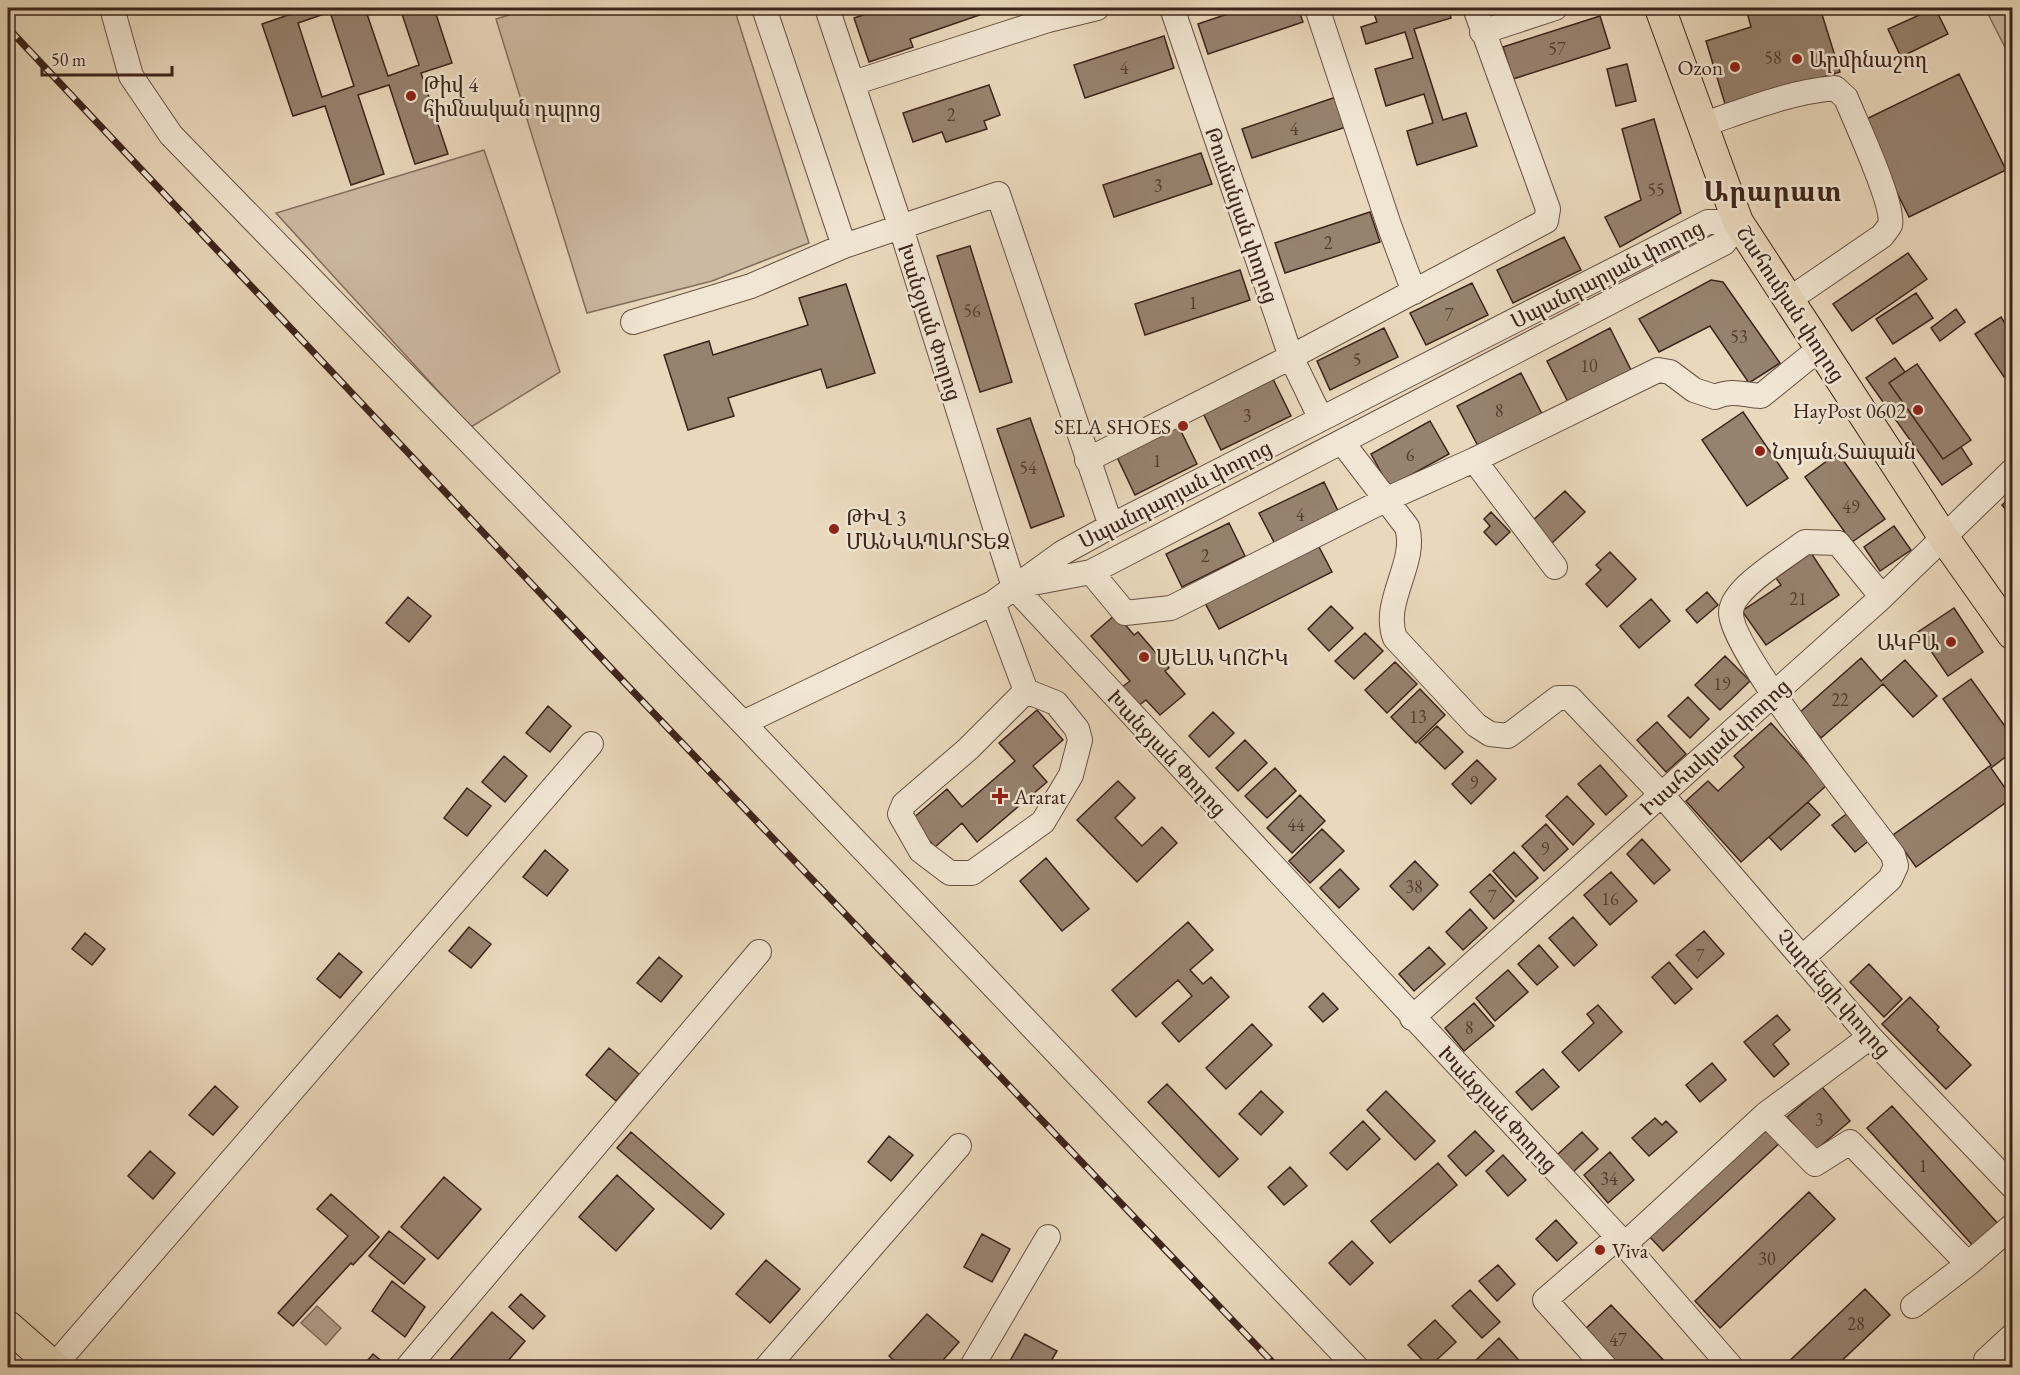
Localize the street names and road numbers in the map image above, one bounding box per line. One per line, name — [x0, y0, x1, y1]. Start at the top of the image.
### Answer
street label: Թումանյան փողոց — [1199, 123, 1285, 307]
street label: Սպանդարյան փողոց — [1506, 214, 1708, 334]
street label: Շահումյան փողոց — [1730, 221, 1852, 387]
street label: Խանջյան Փողոց — [892, 240, 968, 404]
street label: Սպանդարյան փողոց — [1074, 434, 1276, 554]
street label: Իսահակյան փողոց — [1634, 673, 1796, 821]
street label: Խանջյան Փողոց — [1101, 684, 1233, 822]
street label: Չարենցի փողոց — [1771, 923, 1897, 1063]
street label: Խանջյան Փողոց — [1432, 1040, 1564, 1178]

